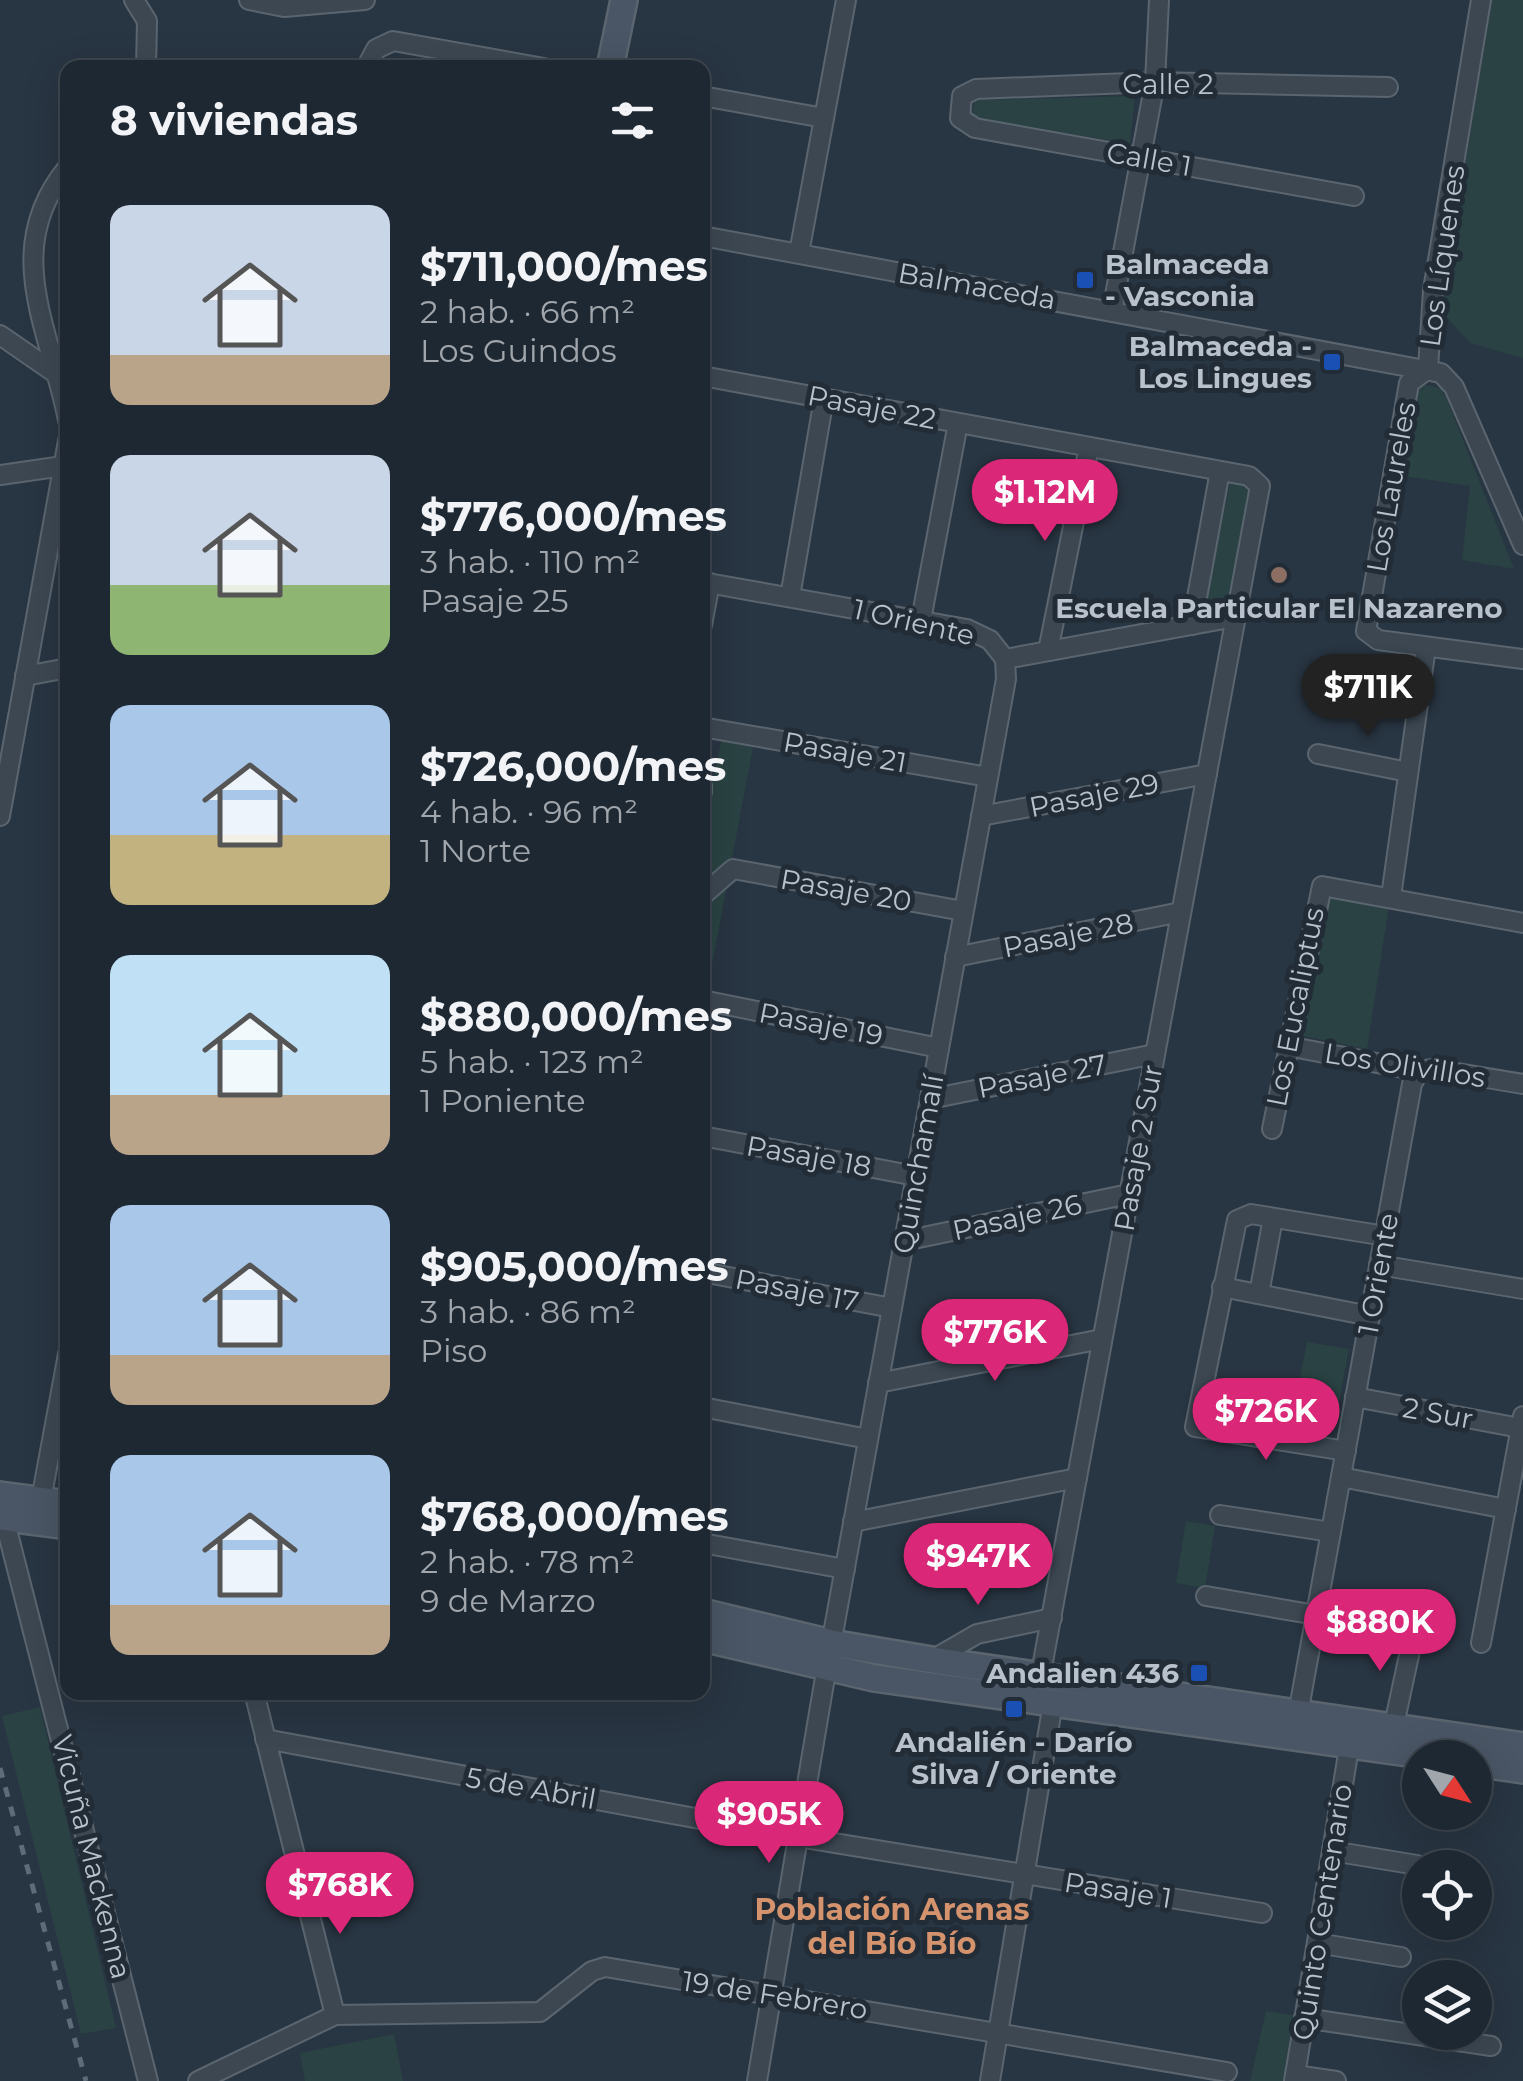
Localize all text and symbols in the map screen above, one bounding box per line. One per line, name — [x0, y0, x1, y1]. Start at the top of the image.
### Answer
street label: Calle 2 — [1122, 67, 1214, 101]
icon: filters — [605, 93, 660, 148]
text: 8 viviendas — [110, 94, 358, 146]
street label: Calle 1 — [1104, 135, 1194, 183]
street label: Los Líquenes — [1412, 163, 1472, 349]
text: $711,000/mes — [420, 240, 708, 292]
icon: home — [190, 245, 310, 365]
place label: Balmaceda - Vasconia — [1105, 247, 1270, 313]
street label: Balmaceda — [896, 255, 1058, 317]
marker: Balmaceda - Vasconia — [1074, 269, 1096, 291]
text: 2 hab. · 66 m² — [420, 292, 635, 331]
place label: Balmaceda - Los Lingues — [1129, 329, 1312, 395]
text: Los Guindos — [420, 331, 617, 370]
marker: Balmaceda - Los Lingues — [1321, 351, 1343, 373]
street label: Pasaje 22 — [805, 378, 939, 436]
street label: Los Laureles — [1359, 399, 1423, 575]
pin: $1.12M — [964, 459, 1126, 544]
text: $1.12M — [994, 472, 1096, 511]
text: $776,000/mes — [420, 490, 727, 542]
icon: home — [190, 495, 310, 615]
text: 3 hab. · 110 m² — [420, 542, 640, 581]
marker: Escuela Particular El Nazareno — [1268, 564, 1290, 586]
text: Pasaje 25 — [420, 581, 569, 620]
place label: Escuela Particular El Nazareno — [1055, 591, 1503, 625]
street label: 1 Oriente — [850, 592, 978, 652]
pin: $711K — [1298, 654, 1438, 739]
text: $711K — [1323, 667, 1413, 706]
street label: Pasaje 21 — [781, 724, 909, 780]
text: $726,000/mes — [420, 740, 726, 792]
icon: home — [190, 745, 310, 865]
street label: Pasaje 29 — [1026, 766, 1162, 824]
text: 4 hab. · 96 m² — [420, 792, 638, 831]
text: 1 Norte — [420, 831, 531, 870]
street label: Pasaje 20 — [778, 862, 914, 918]
street label: Los Eucaliptus — [1259, 904, 1331, 1110]
street label: Pasaje 28 — [1000, 906, 1136, 964]
text: $880,000/mes — [420, 990, 732, 1042]
icon: home — [190, 995, 310, 1115]
street label: Pasaje 19 — [756, 995, 886, 1053]
street label: Los Olivillos — [1322, 1036, 1488, 1094]
text: 5 hab. · 123 m² — [420, 1042, 644, 1081]
street label: Pasaje 27 — [975, 1047, 1109, 1105]
street label: Pasaje 2 Sur — [1107, 1062, 1169, 1234]
street label: Quinchamalí — [886, 1070, 951, 1256]
text: 1 Poniente — [420, 1081, 585, 1120]
street label: Pasaje 18 — [744, 1128, 874, 1184]
street label: Pasaje 26 — [949, 1187, 1085, 1247]
street label: 1 Oriente — [1351, 1210, 1405, 1338]
text: $905,000/mes — [420, 1240, 729, 1292]
icon: home — [190, 1245, 310, 1365]
street label: Pasaje 17 — [732, 1261, 862, 1319]
text: 3 hab. · 86 m² — [420, 1292, 636, 1331]
pin: $776K — [925, 1299, 1065, 1384]
text: $776K — [943, 1312, 1047, 1351]
text: Piso — [420, 1331, 487, 1370]
pin: $726K — [1196, 1378, 1336, 1463]
street label: 2 Sur — [1400, 1390, 1476, 1436]
text: $726K — [1215, 1391, 1317, 1430]
text: $768,000/mes — [420, 1490, 728, 1542]
icon: home — [190, 1495, 310, 1615]
pin: $947K — [908, 1523, 1048, 1608]
text: $947K — [926, 1536, 1030, 1575]
text: 2 hab. · 78 m² — [420, 1542, 635, 1581]
text: 9 de Marzo — [420, 1581, 596, 1620]
pin: $880K — [1310, 1589, 1450, 1674]
text: $880K — [1326, 1602, 1434, 1641]
place label: Andalien 436 — [985, 1656, 1179, 1690]
marker: Andalien 436 — [1188, 1662, 1210, 1684]
marker: Andalién - Darío Silva / Oriente — [1003, 1698, 1025, 1720]
place label: Andalién - Darío Silva / Oriente — [894, 1725, 1133, 1791]
street label: Vicuña Mackenna — [45, 1732, 139, 1982]
north arrow — [1402, 1740, 1492, 1830]
map controls — [1402, 1740, 1492, 2050]
street label: 5 de Abril — [463, 1760, 599, 1816]
pin: $905K — [699, 1781, 839, 1866]
street label: Quinto Centenario — [1285, 1782, 1359, 2042]
text: $905K — [717, 1794, 821, 1833]
button: locate — [1402, 1850, 1492, 1940]
pin: $768K — [270, 1852, 410, 1937]
text: $768K — [288, 1865, 392, 1904]
street label: Pasaje 1 — [1062, 1865, 1174, 1915]
district label: Población Arenas del Bío Bío — [755, 1891, 1030, 1962]
button: layers — [1402, 1960, 1492, 2050]
street label: 19 de Febrero — [680, 1964, 870, 2026]

